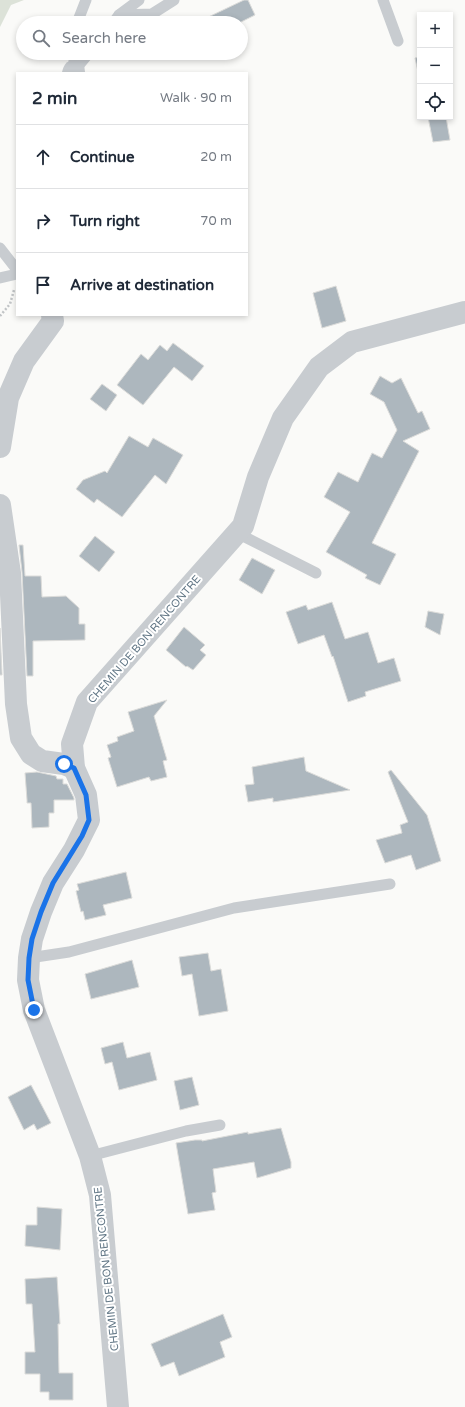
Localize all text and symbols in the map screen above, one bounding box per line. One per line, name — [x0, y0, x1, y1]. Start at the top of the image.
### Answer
map controls — [417, 12, 453, 120]
button: + — [417, 12, 453, 48]
search box — [16, 16, 248, 60]
icon: search — [30, 27, 52, 49]
text: Search here — [62, 29, 146, 47]
button: − — [417, 48, 453, 84]
button: locate — [417, 84, 453, 120]
text: 2 min — [32, 88, 77, 109]
text: Walk · 90 m — [160, 90, 232, 106]
icon: ahead — [32, 146, 54, 168]
text: Continue — [70, 148, 134, 166]
text: 20 m — [200, 149, 232, 165]
icon: right — [32, 210, 54, 232]
text: Turn right — [70, 212, 140, 230]
text: 70 m — [200, 213, 232, 229]
icon: arrive — [32, 274, 54, 296]
text: Arrive at destination — [70, 276, 214, 294]
street label: CHEMIN DE BON RENCONTRE — [85, 573, 203, 706]
route start — [55, 755, 73, 773]
route end — [25, 1001, 43, 1019]
street label: CHEMIN DE BON RENCONTRE — [91, 1186, 122, 1352]

